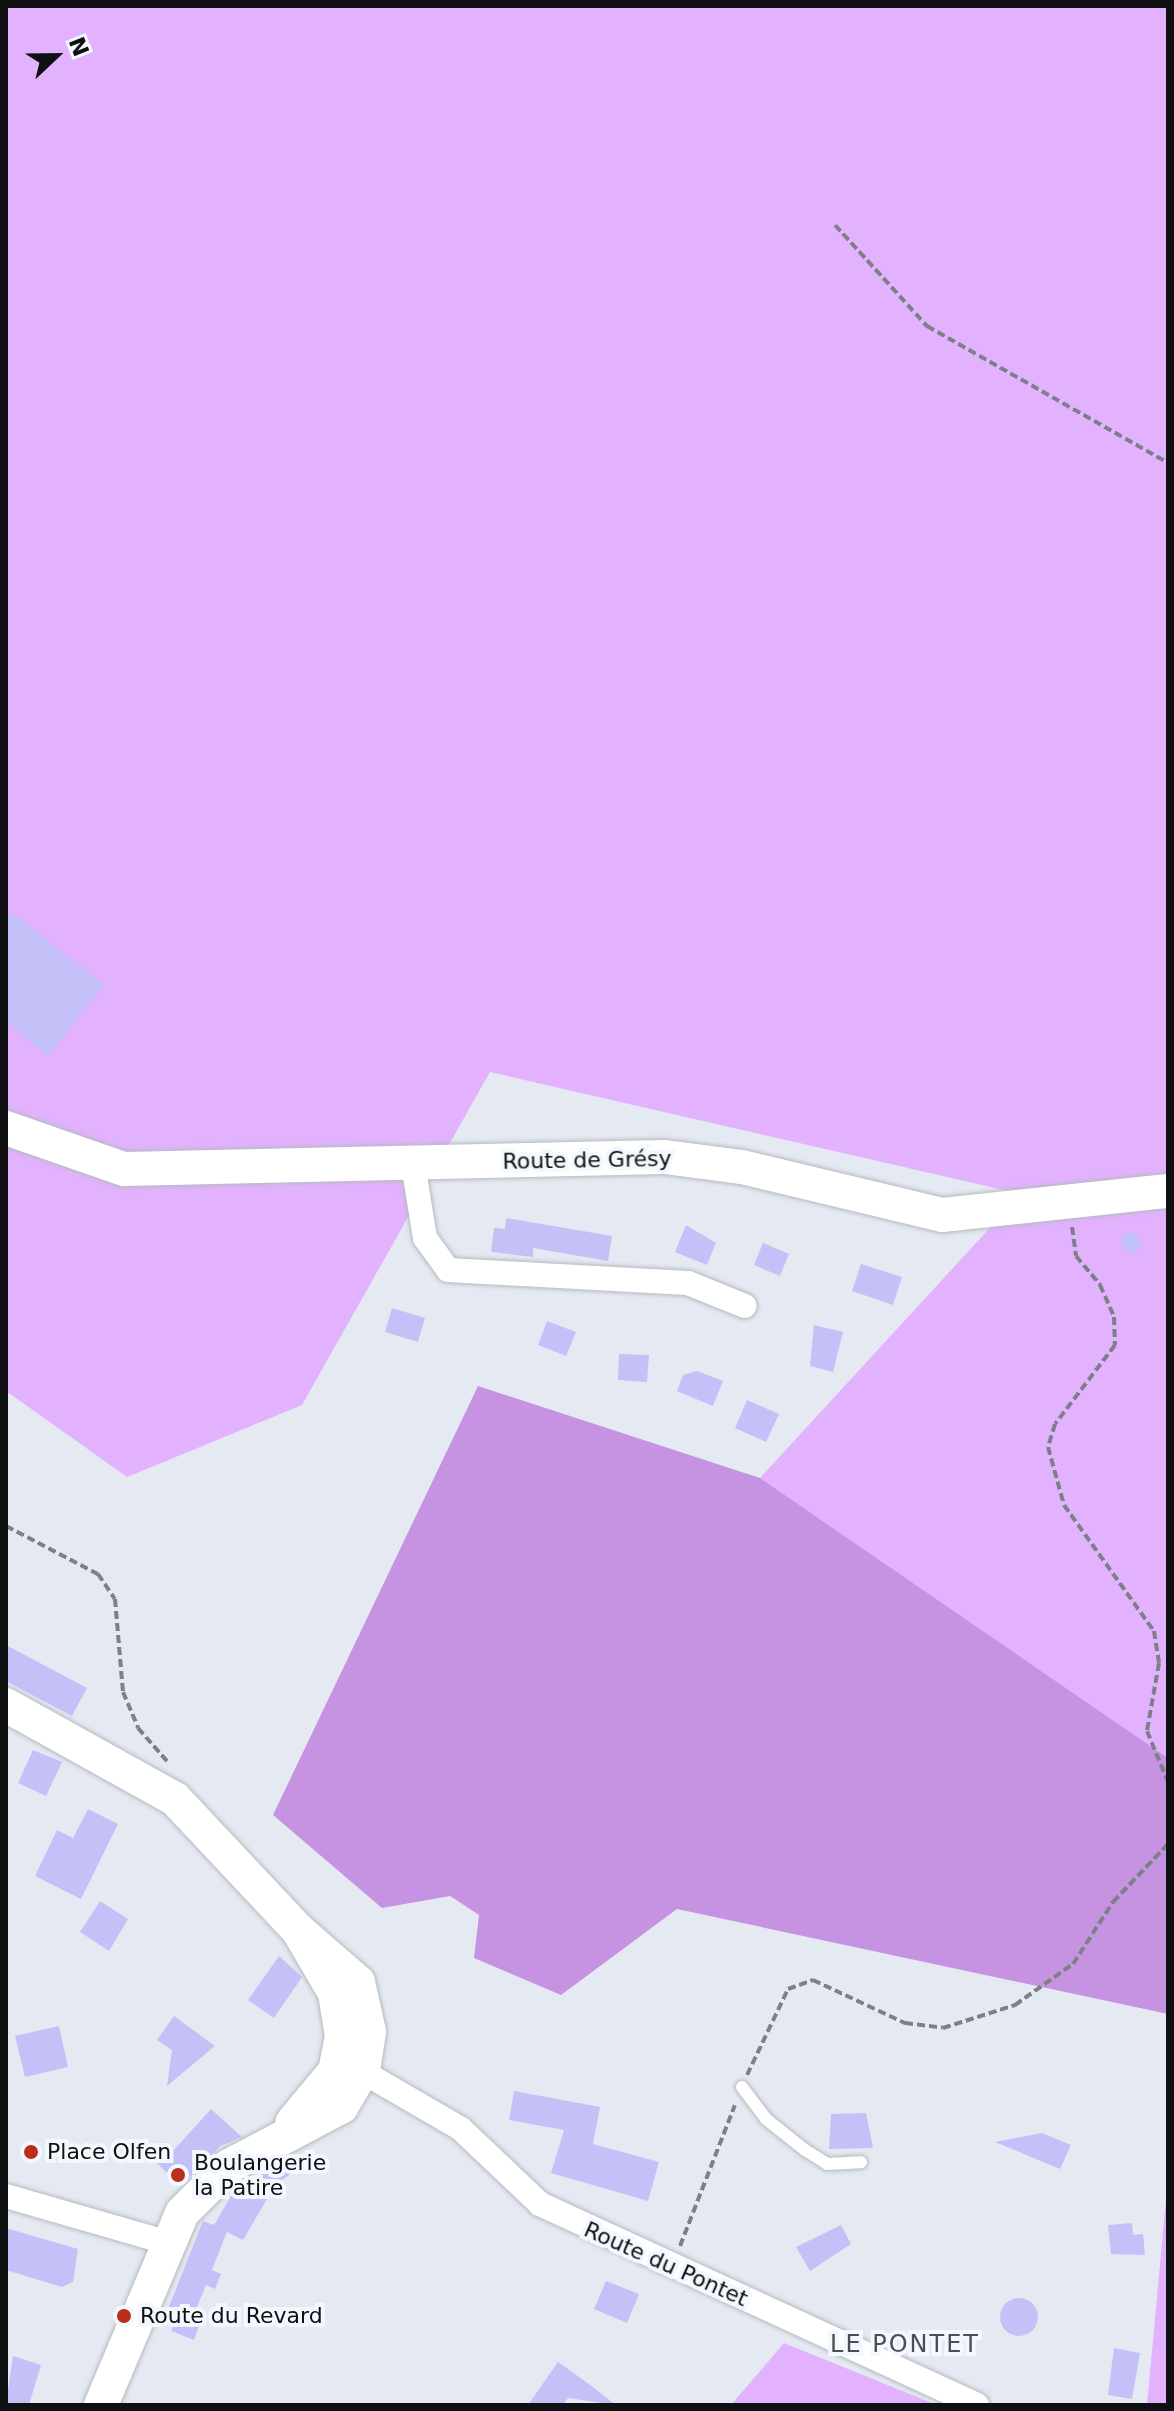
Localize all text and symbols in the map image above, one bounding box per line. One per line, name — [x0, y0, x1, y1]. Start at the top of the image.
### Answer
north arrow — [16, 16, 96, 96]
text: N — [64, 34, 94, 60]
street label: Route de Grésy — [502, 1145, 672, 1175]
place label: Place Olfen — [47, 2139, 171, 2165]
marker: Place Olfen — [22, 2143, 40, 2161]
place label: Boulangerie la Patire — [194, 2149, 326, 2200]
marker: Boulangerie la Patire — [169, 2166, 187, 2184]
street label: Route du Pontet — [580, 2216, 752, 2312]
place label: Route du Revard — [140, 2303, 323, 2329]
marker: Route du Revard — [115, 2307, 133, 2325]
district label: LE PONTET — [830, 2331, 980, 2359]

